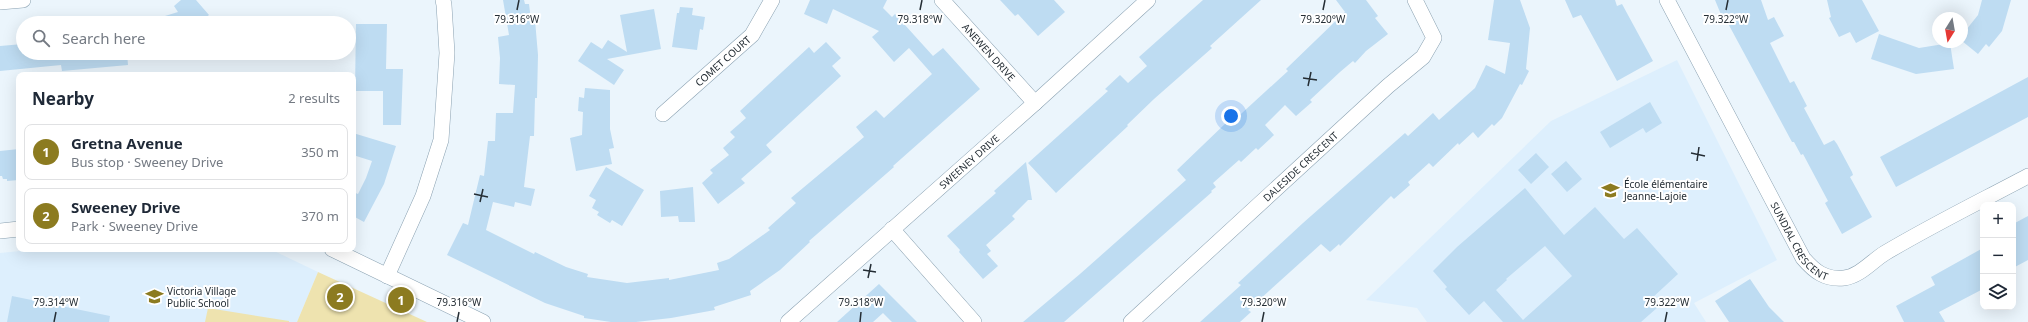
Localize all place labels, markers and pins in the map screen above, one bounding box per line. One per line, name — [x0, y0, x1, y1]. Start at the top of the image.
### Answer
place label: École élémentaire Jeanne-Lajoie — [1623, 177, 1708, 203]
school or university icon: École élémentaire Jeanne-Lajoie — [1601, 180, 1621, 200]
pin: 2 — [327, 282, 353, 312]
place label: Victoria Village Public School — [167, 284, 236, 310]
pin: 1 — [388, 285, 414, 315]
school or university icon: Victoria Village Public School — [144, 287, 164, 307]

